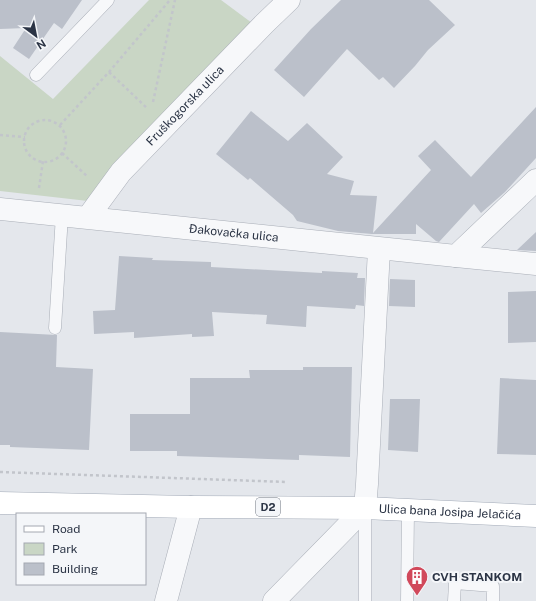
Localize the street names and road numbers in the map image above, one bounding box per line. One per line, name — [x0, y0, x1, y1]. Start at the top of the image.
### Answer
street label: Fruškogorska ulica — [143, 63, 227, 149]
street label: Đakovačka ulica — [188, 222, 279, 245]
road number: D2 — [256, 498, 280, 516]
street label: Ulica bana Josipa Jelačića — [378, 502, 521, 522]

